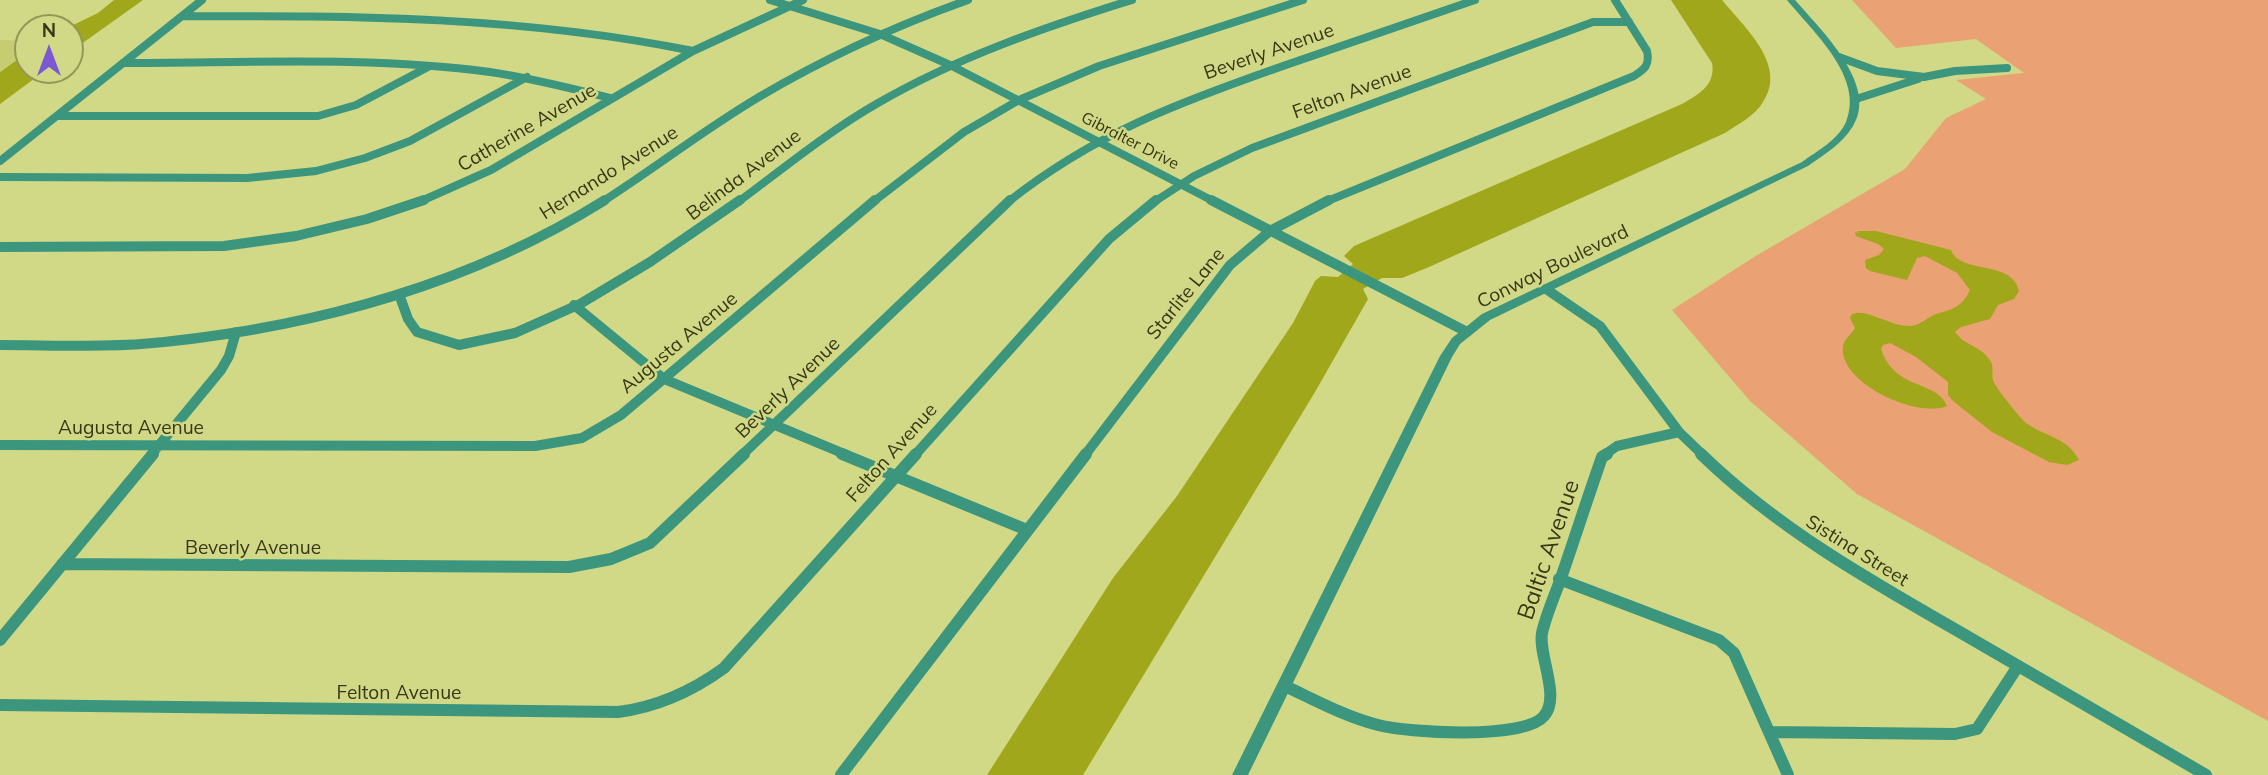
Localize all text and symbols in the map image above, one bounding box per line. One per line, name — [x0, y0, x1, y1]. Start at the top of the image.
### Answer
north arrow — [14, 14, 84, 84]
text: N — [42, 18, 56, 42]
street label: Beverly Avenue — [1201, 19, 1337, 85]
street label: Felton Avenue — [1289, 60, 1415, 124]
street label: Catherine Avenue — [454, 79, 600, 177]
street label: Gibralter Drive — [1078, 108, 1182, 174]
street label: Hernando Avenue — [536, 121, 682, 225]
street label: Belinda Avenue — [682, 125, 806, 225]
street label: Conway Boulevard — [1473, 220, 1633, 314]
street label: Starlite Lane — [1142, 244, 1230, 344]
street label: Augusta Avenue — [616, 287, 742, 399]
street label: Beverly Avenue — [731, 333, 845, 443]
street label: Felton Avenue — [842, 399, 942, 507]
street label: Augusta Avenue — [58, 417, 204, 439]
street label: Baltic Avenue — [1512, 477, 1586, 623]
street label: Sistina Street — [1801, 510, 1913, 592]
street label: Beverly Avenue — [185, 537, 321, 559]
street label: Felton Avenue — [337, 682, 461, 704]

